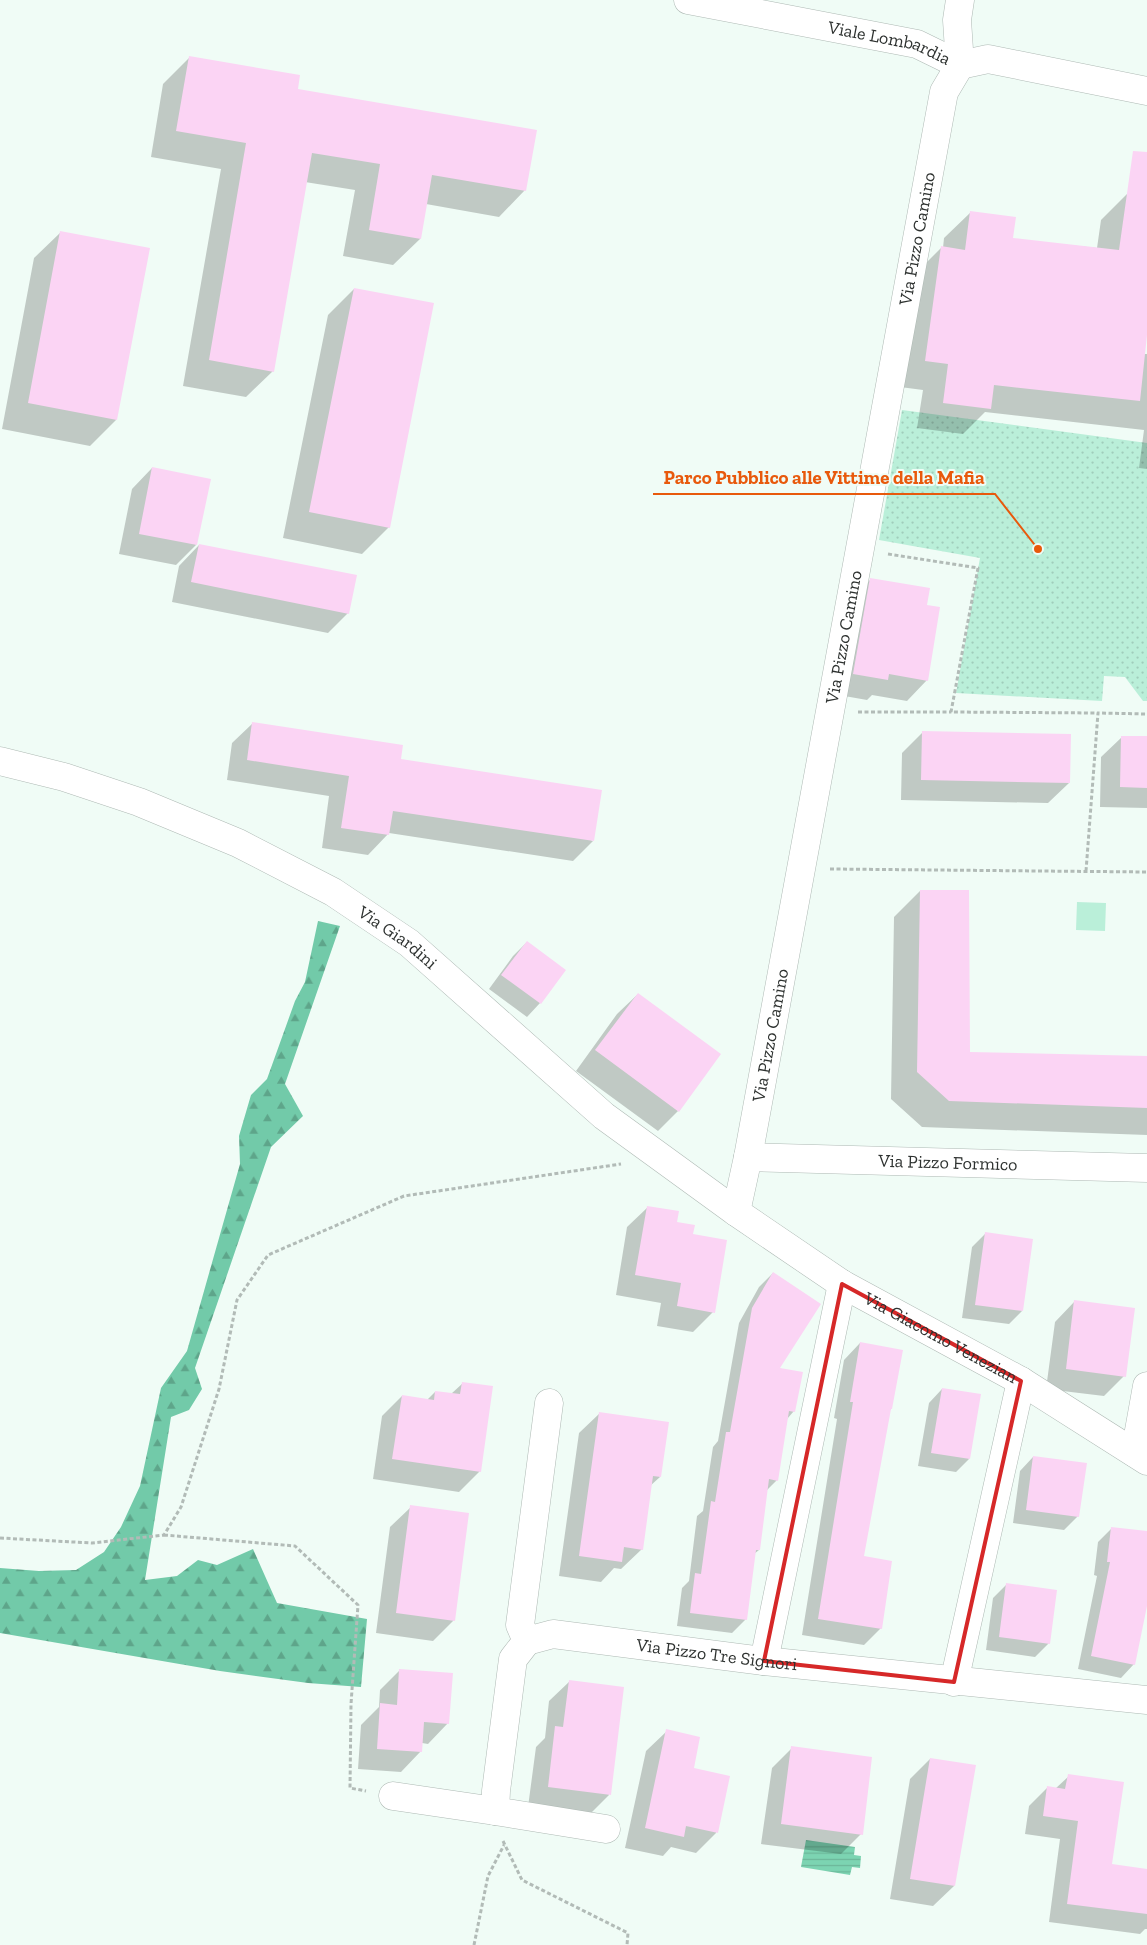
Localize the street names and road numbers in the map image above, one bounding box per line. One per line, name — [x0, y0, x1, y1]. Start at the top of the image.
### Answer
street label: Viale Lombardia — [825, 16, 955, 70]
street label: Via Pizzo Camino — [894, 170, 940, 308]
street label: Via Pizzo Camino — [820, 569, 867, 706]
street label: Via Giardini — [353, 900, 442, 974]
street label: Via Pizzo Camino — [747, 967, 793, 1105]
street label: Via Pizzo Formico — [877, 1150, 1018, 1175]
street label: Via Giacomo Venezian — [859, 1287, 1022, 1388]
street label: Via Pizzo Tre Signori — [634, 1634, 798, 1675]

